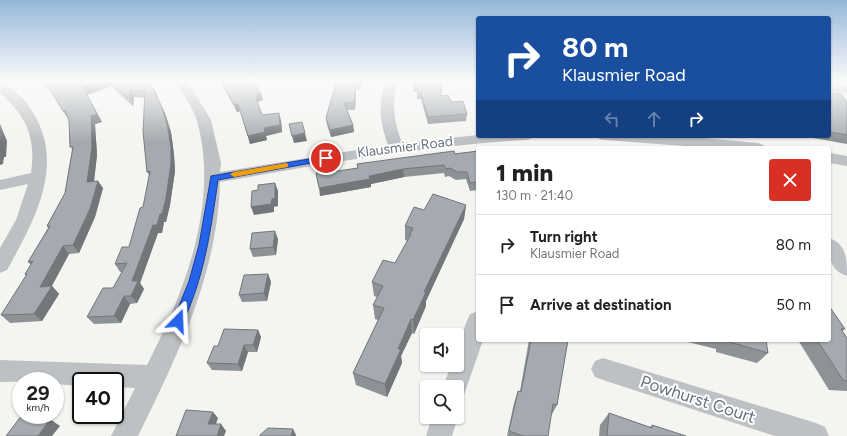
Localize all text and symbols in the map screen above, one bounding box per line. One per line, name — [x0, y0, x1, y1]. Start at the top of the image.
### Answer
text: 80 m — [562, 30, 628, 64]
icon: right — [496, 32, 548, 84]
text: Klausmier Road — [562, 64, 686, 86]
icon: left — [601, 108, 623, 130]
icon: ahead — [643, 108, 665, 130]
icon: right — [685, 108, 707, 130]
street label: Klausmier Road — [356, 133, 454, 161]
pin — [309, 141, 343, 175]
icon: arrive — [315, 147, 337, 169]
text: 1 min — [496, 158, 553, 187]
button: close — [769, 159, 811, 201]
text: 130 m · 21:40 — [496, 188, 573, 203]
text: Turn right — [530, 228, 598, 246]
icon: right — [496, 234, 518, 256]
text: 80 m — [776, 236, 811, 254]
text: Klausmier Road — [530, 246, 619, 261]
icon: arrive — [496, 294, 518, 316]
text: Arrive at destination — [530, 296, 671, 314]
text: 50 m — [776, 296, 811, 314]
position arrow — [157, 300, 199, 342]
map controls — [420, 328, 464, 424]
button: sound — [420, 328, 464, 372]
street label: Powhurst Court — [638, 371, 758, 427]
speed limit sign: 40 — [72, 372, 124, 424]
button: search — [420, 380, 464, 424]
text: 29 — [26, 381, 50, 405]
text: km/h — [27, 401, 49, 414]

